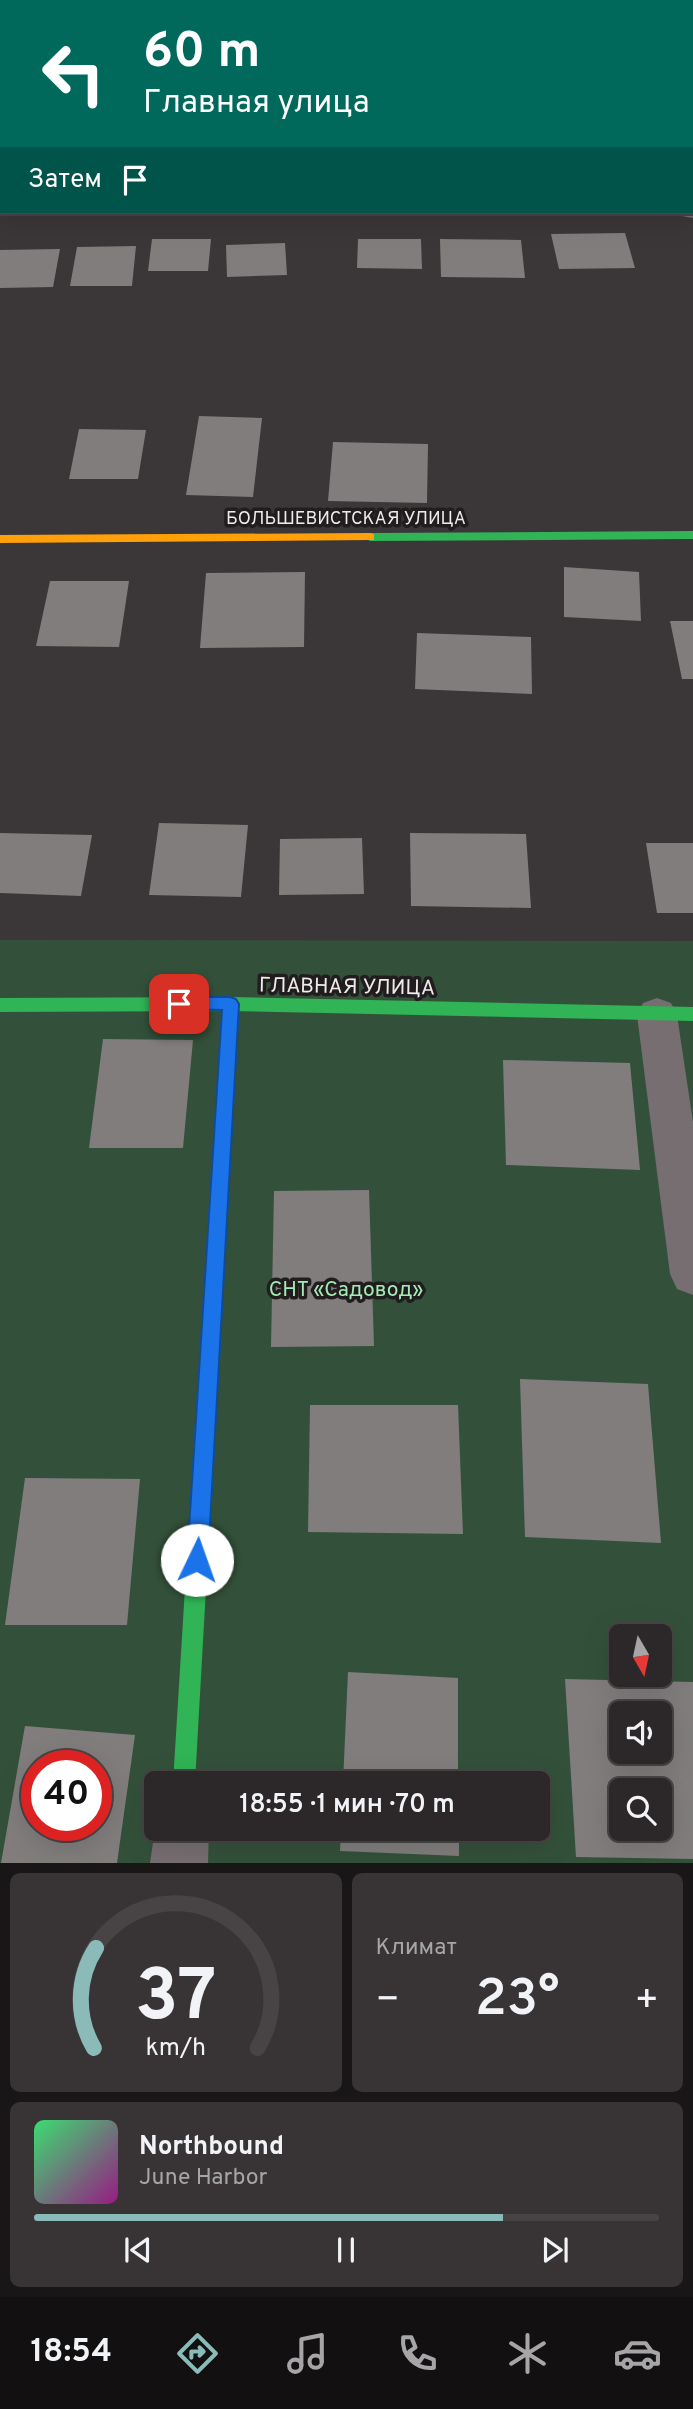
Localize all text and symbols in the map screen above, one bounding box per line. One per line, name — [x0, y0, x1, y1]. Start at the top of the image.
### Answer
text: 60 m — [143, 23, 261, 85]
icon: left — [28, 28, 119, 119]
text: Главная улица — [143, 84, 370, 124]
icon: arrive — [116, 161, 154, 199]
text: Затем — [28, 164, 102, 197]
street label: БОЛЬШЕВИСТСКАЯ УЛИЦА — [226, 508, 466, 531]
street label: ГЛАВНАЯ УЛИЦА — [259, 972, 435, 1003]
pin — [149, 974, 209, 1034]
icon: arrive — [160, 985, 198, 1023]
park label: СНТ «Садовод» — [269, 1277, 423, 1304]
position arrow — [160, 1523, 234, 1597]
north arrow — [609, 1624, 672, 1687]
map controls — [609, 1624, 672, 1841]
button: sound — [609, 1701, 672, 1764]
speed limit sign: 40 — [21, 1750, 112, 1841]
button: search — [609, 1778, 672, 1841]
text: 18:55 · 1 мин · 70 m — [239, 1789, 455, 1822]
text: Климат — [376, 1934, 457, 1963]
text: 37 — [135, 1955, 217, 2047]
text: 23° — [475, 1968, 560, 2034]
text: − — [376, 1977, 400, 2026]
text: + — [634, 1977, 659, 2026]
text: km/h — [145, 2033, 206, 2065]
text: Northbound — [139, 2131, 284, 2164]
text: June Harbor — [139, 2164, 267, 2193]
icon: previous — [119, 2231, 157, 2269]
icon: pause — [327, 2231, 365, 2269]
icon: next — [536, 2231, 574, 2269]
icon: directions — [173, 2329, 222, 2378]
icon: music — [283, 2329, 332, 2378]
icon: phone — [393, 2329, 442, 2378]
icon: climate — [503, 2329, 552, 2378]
icon: car — [613, 2329, 662, 2378]
text: 18:54 — [31, 2333, 112, 2373]

